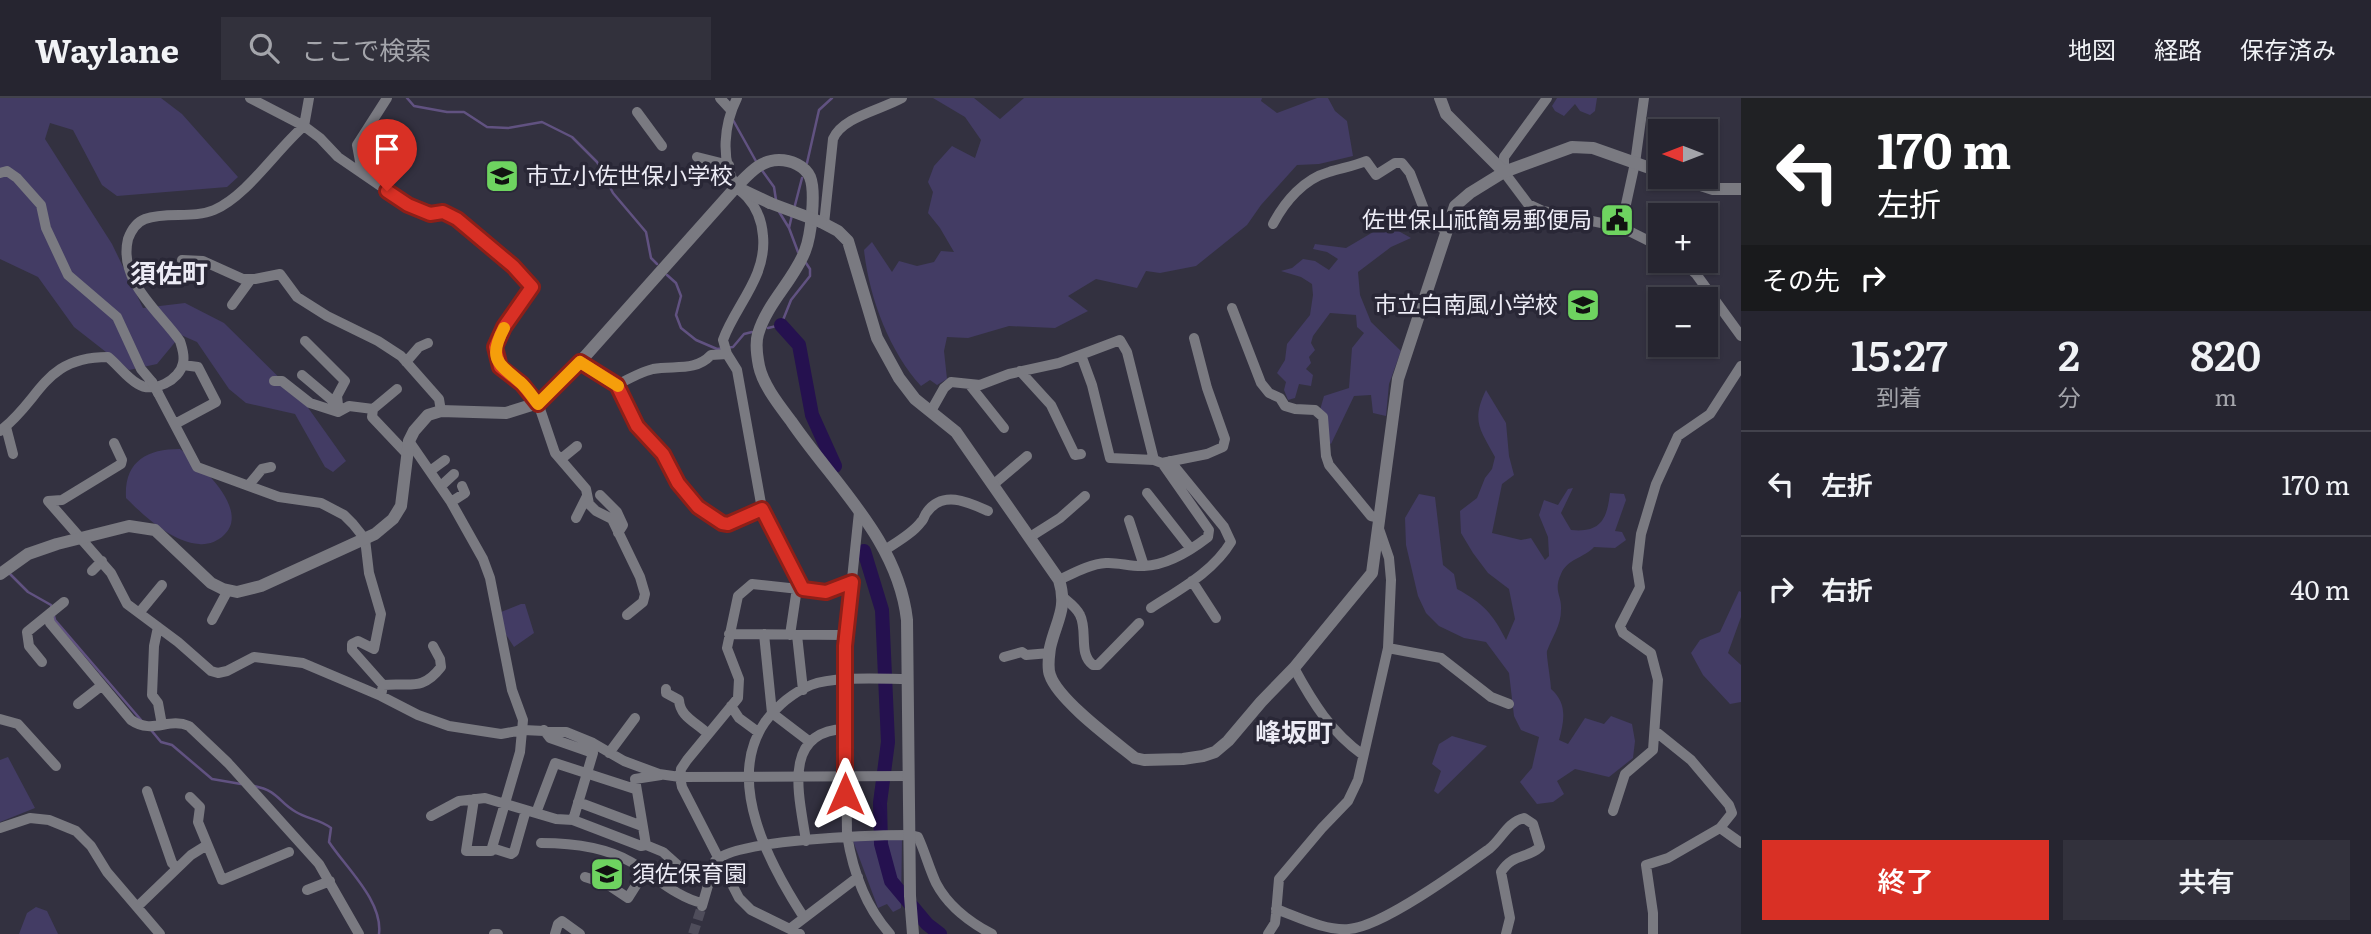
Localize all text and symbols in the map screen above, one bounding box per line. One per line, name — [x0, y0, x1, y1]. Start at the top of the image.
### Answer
search box — [221, 17, 711, 80]
text: Waylane — [35, 24, 179, 73]
icon: search — [245, 29, 283, 67]
text: ここで検索 — [301, 29, 431, 68]
text: 地図 — [2068, 31, 2116, 66]
text: 経路 — [2154, 31, 2202, 66]
text: 保存済み — [2240, 31, 2336, 66]
text: 170 m — [1877, 111, 2011, 184]
pin — [357, 119, 417, 191]
north arrow — [1648, 119, 1718, 189]
map controls — [1648, 119, 1718, 357]
icon: left — [1762, 126, 1853, 217]
icon: arrive — [368, 130, 406, 168]
school or university icon: 市立小佐世保小学校 — [483, 157, 521, 195]
place label: 市立小佐世保小学校 — [526, 157, 733, 191]
text: 左折 — [1877, 178, 1941, 226]
place label: 佐世保山祇簡易郵便局 — [1362, 201, 1592, 235]
public building icon: 佐世保山祇簡易郵便局 — [1598, 201, 1636, 239]
button: + — [1648, 203, 1718, 273]
district label: 須佐町 — [130, 252, 208, 291]
text: その先 — [1762, 259, 1840, 298]
icon: right — [1854, 259, 1892, 297]
place label: 市立白南風小学校 — [1374, 286, 1558, 320]
school or university icon: 市立白南風小学校 — [1564, 286, 1602, 324]
button: − — [1648, 287, 1718, 357]
text: 15:27 — [1851, 322, 1948, 384]
text: 2 — [2058, 322, 2080, 384]
text: 820 — [2190, 322, 2261, 384]
text: 到着 — [1876, 379, 1922, 413]
text: 分 — [2057, 379, 2080, 413]
text: m — [2215, 379, 2237, 413]
text: 左折 — [1821, 464, 1873, 503]
text: 170 m — [2282, 464, 2350, 503]
icon: left — [1762, 465, 1800, 503]
text: 右折 — [1821, 569, 1873, 608]
text: 40 m — [2290, 569, 2350, 608]
icon: right — [1762, 570, 1800, 608]
district label: 峰坂町 — [1255, 711, 1333, 750]
position arrow — [808, 757, 882, 831]
button: 終了 — [1762, 840, 2049, 920]
button: 共有 — [2063, 840, 2350, 920]
school or university icon: 須佐保育園 — [588, 855, 626, 893]
place label: 須佐保育園 — [632, 855, 747, 889]

